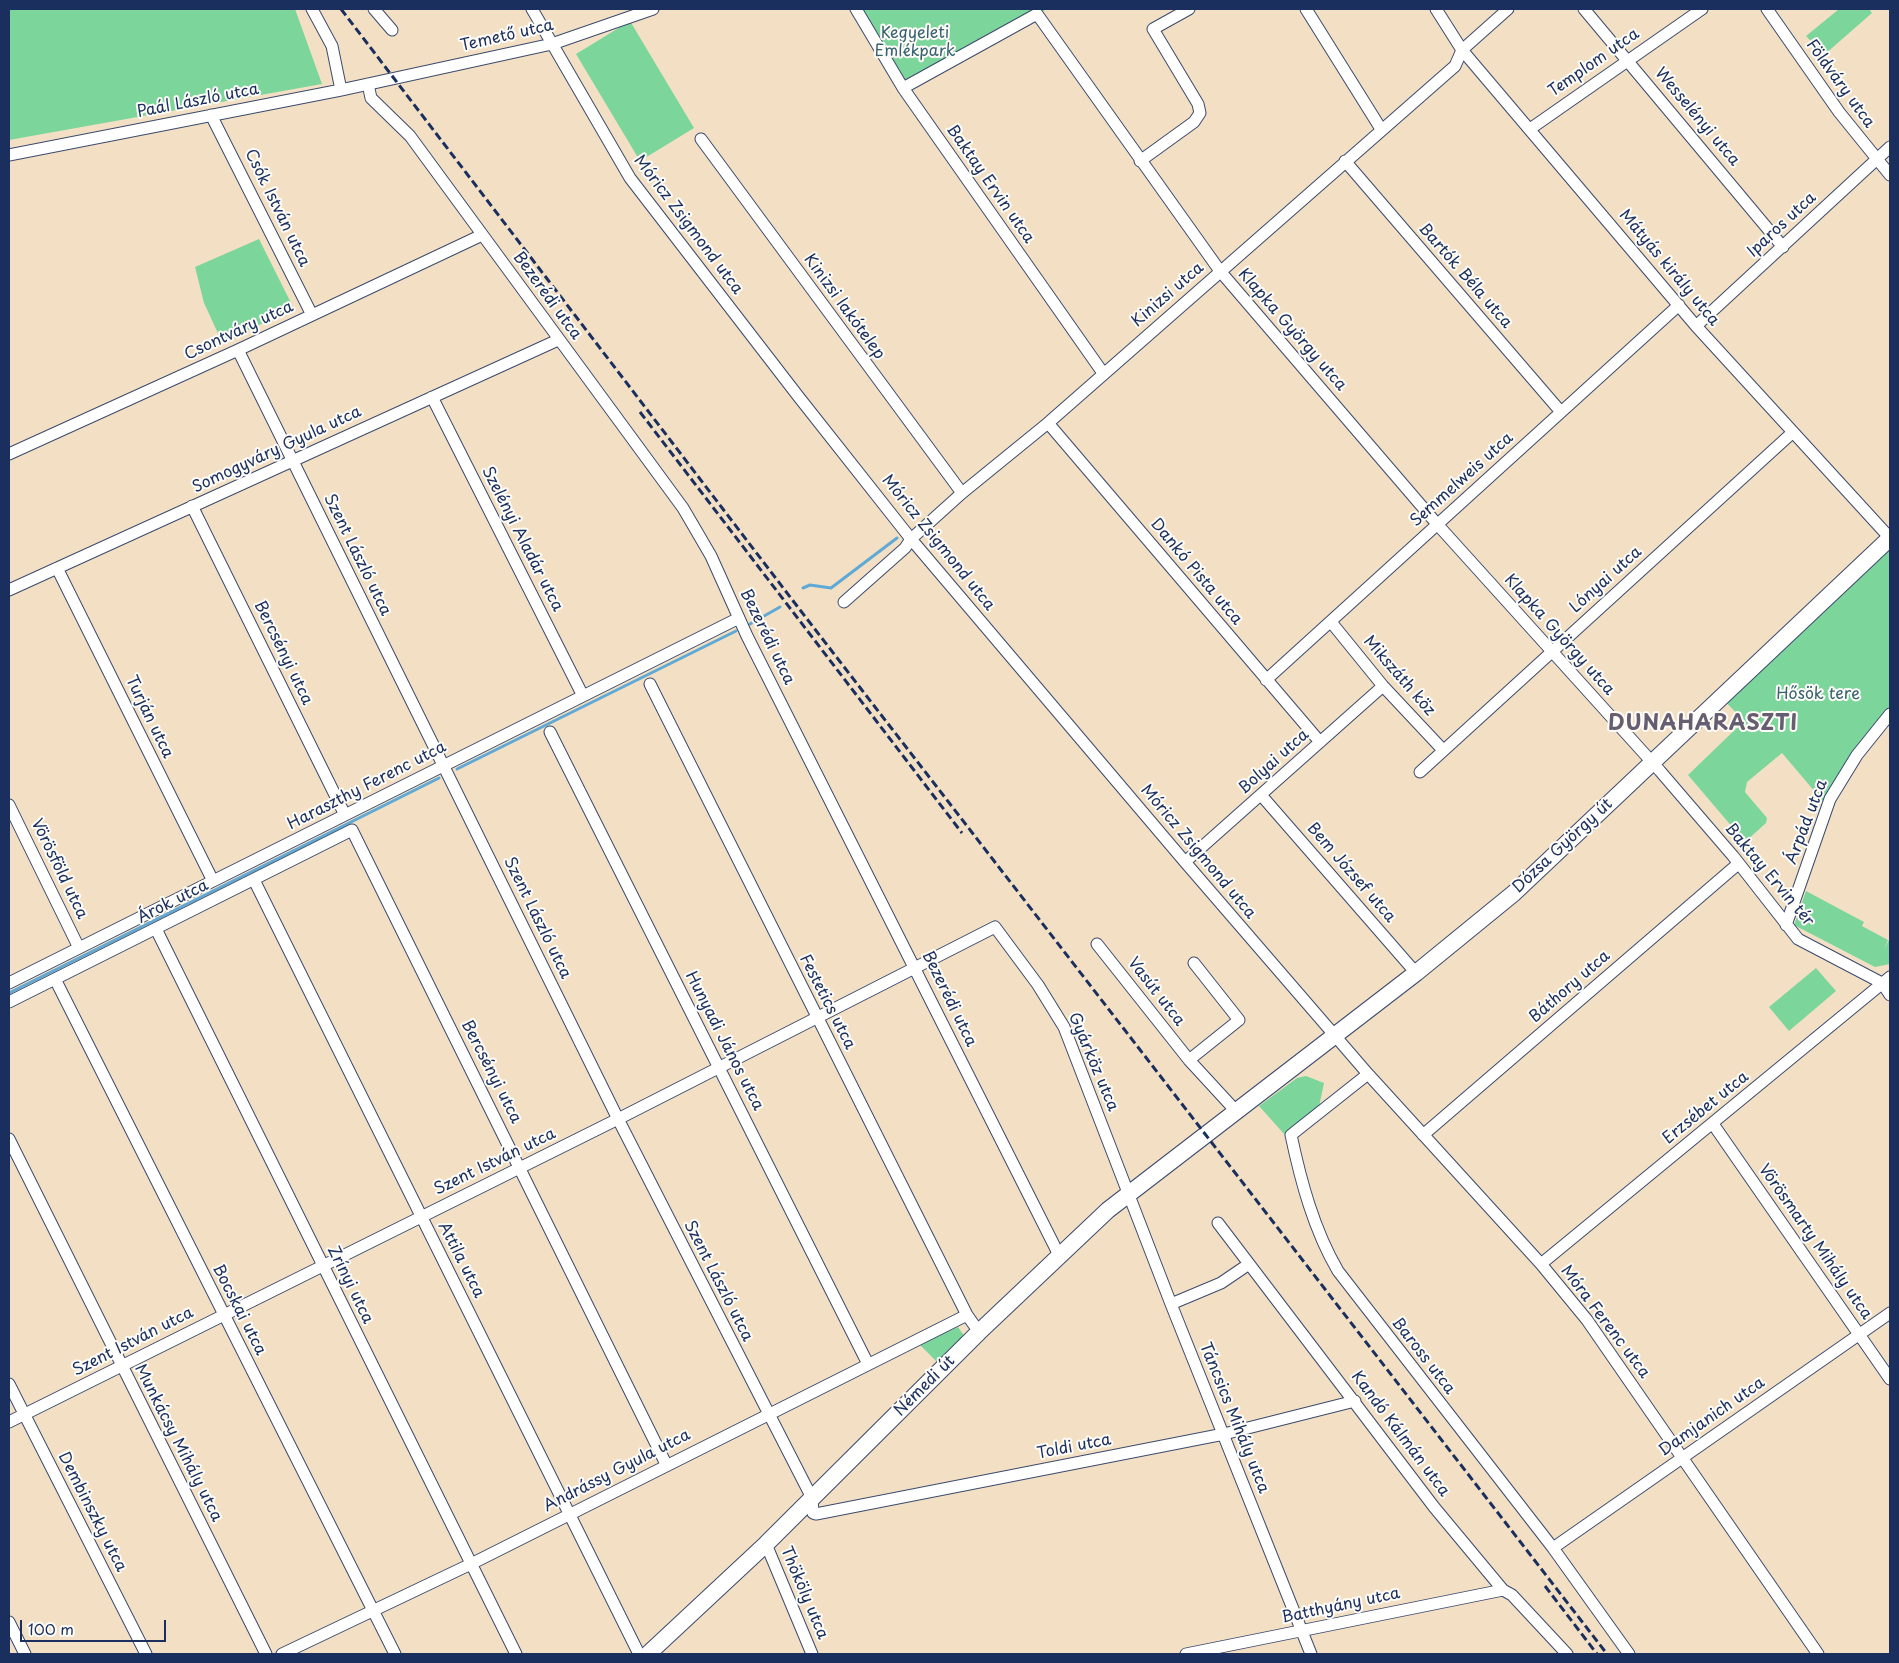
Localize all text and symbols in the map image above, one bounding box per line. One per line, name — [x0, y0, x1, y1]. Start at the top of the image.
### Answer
street label: Temető utca — [459, 16, 555, 56]
park label: Kegyeleti Emlékpark — [874, 24, 956, 62]
street label: Templom utca — [1545, 25, 1643, 101]
street label: Földváry utca — [1802, 36, 1878, 132]
street label: Wesselényi utca — [1650, 64, 1744, 170]
street label: Paál László utca — [136, 80, 260, 122]
street label: Baktay Ervin utca — [942, 121, 1038, 247]
street label: Csók István utca — [240, 146, 314, 270]
street label: Móricz Zsigmond utca — [629, 152, 747, 298]
street label: Iparos utca — [1744, 188, 1820, 262]
street label: Mátyás király utca — [1615, 206, 1723, 330]
street label: Bartók Béla utca — [1414, 220, 1516, 332]
street label: Bezerédi utca — [509, 248, 585, 344]
street label: Kinizsi lakótelep — [799, 251, 889, 363]
street label: Kinizsi utca — [1128, 259, 1208, 331]
street label: Klapka György utca — [1234, 265, 1350, 395]
street label: Csontváry utca — [181, 297, 297, 365]
street label: Somogyváry Gyula utca — [190, 402, 364, 498]
street label: Semmelweis utca — [1407, 429, 1517, 531]
street label: Szelényi Aladár utca — [477, 463, 567, 615]
street label: Móricz Zsigmond utca — [877, 471, 999, 615]
street label: Szent László utca — [319, 491, 395, 619]
street label: Dankó Pista utca — [1146, 515, 1246, 629]
street label: Lónyai utca — [1566, 543, 1646, 617]
street label: Klapka György utca — [1500, 571, 1618, 699]
street label: Bezerédi utca — [736, 586, 798, 688]
street label: Bercsényi utca — [250, 598, 316, 708]
street label: Mikszáth köz — [1359, 632, 1439, 720]
street label: Turján utca — [121, 673, 177, 761]
park label: Hősök tere — [1776, 685, 1860, 705]
district label: DUNAHARASZTI — [1607, 711, 1799, 737]
street label: Bolyai utca — [1235, 725, 1313, 799]
street label: Haraszthy Ferenc utca — [285, 738, 449, 834]
street label: Árpád utca — [1782, 777, 1832, 867]
street label: Móricz Zsigmond utca — [1136, 781, 1260, 923]
street label: Dózsa György út — [1509, 795, 1617, 897]
street label: Vörösföld utca — [27, 816, 91, 922]
street label: Bem József utca — [1303, 819, 1399, 927]
street label: Baktay Ervin tér — [1720, 819, 1818, 931]
street label: Szent László utca — [499, 854, 575, 982]
street label: Árok utca — [134, 876, 212, 928]
street label: Báthory utca — [1526, 947, 1614, 1027]
street label: Bezerédi utca — [918, 948, 980, 1050]
street label: Festetics utca — [795, 951, 859, 1053]
street label: Vasút utca — [1123, 954, 1189, 1030]
street label: Hunyadi János utca — [681, 968, 767, 1114]
street label: Gyárköz utca — [1064, 1010, 1122, 1114]
street label: Bercsényi utca — [457, 1017, 525, 1127]
street label: Erzsébet utca — [1659, 1068, 1753, 1148]
street label: Szent István utca — [431, 1124, 559, 1200]
street label: Vörösmarty Mihály utca — [1754, 1161, 1876, 1323]
street label: Szent László utca — [679, 1217, 757, 1345]
street label: Attila utca — [434, 1219, 488, 1301]
street label: Zrínyi utca — [323, 1243, 377, 1327]
street label: Bocskai utca — [208, 1261, 270, 1359]
street label: Móra Ferenc utca — [1556, 1262, 1654, 1382]
street label: Szent István utca — [69, 1303, 197, 1381]
street label: Baross utca — [1387, 1314, 1459, 1398]
street label: Táncsics Mihály utca — [1195, 1340, 1273, 1496]
street label: Némedi út — [891, 1352, 959, 1420]
street label: Munkácsy Mihály utca — [130, 1361, 226, 1525]
street label: Kandó Kálmán utca — [1347, 1368, 1453, 1500]
street label: Damjanich utca — [1655, 1373, 1769, 1461]
street label: Andrássy Gyula utca — [540, 1426, 694, 1516]
street label: Toldi utca — [1035, 1430, 1113, 1464]
street label: Dembinszky utca — [54, 1449, 130, 1575]
street label: Thököly utca — [776, 1544, 832, 1642]
street label: Batthyány utca — [1280, 1584, 1402, 1628]
scale bar — [22, 1610, 169, 1642]
text: 100 m — [28, 1617, 74, 1640]

